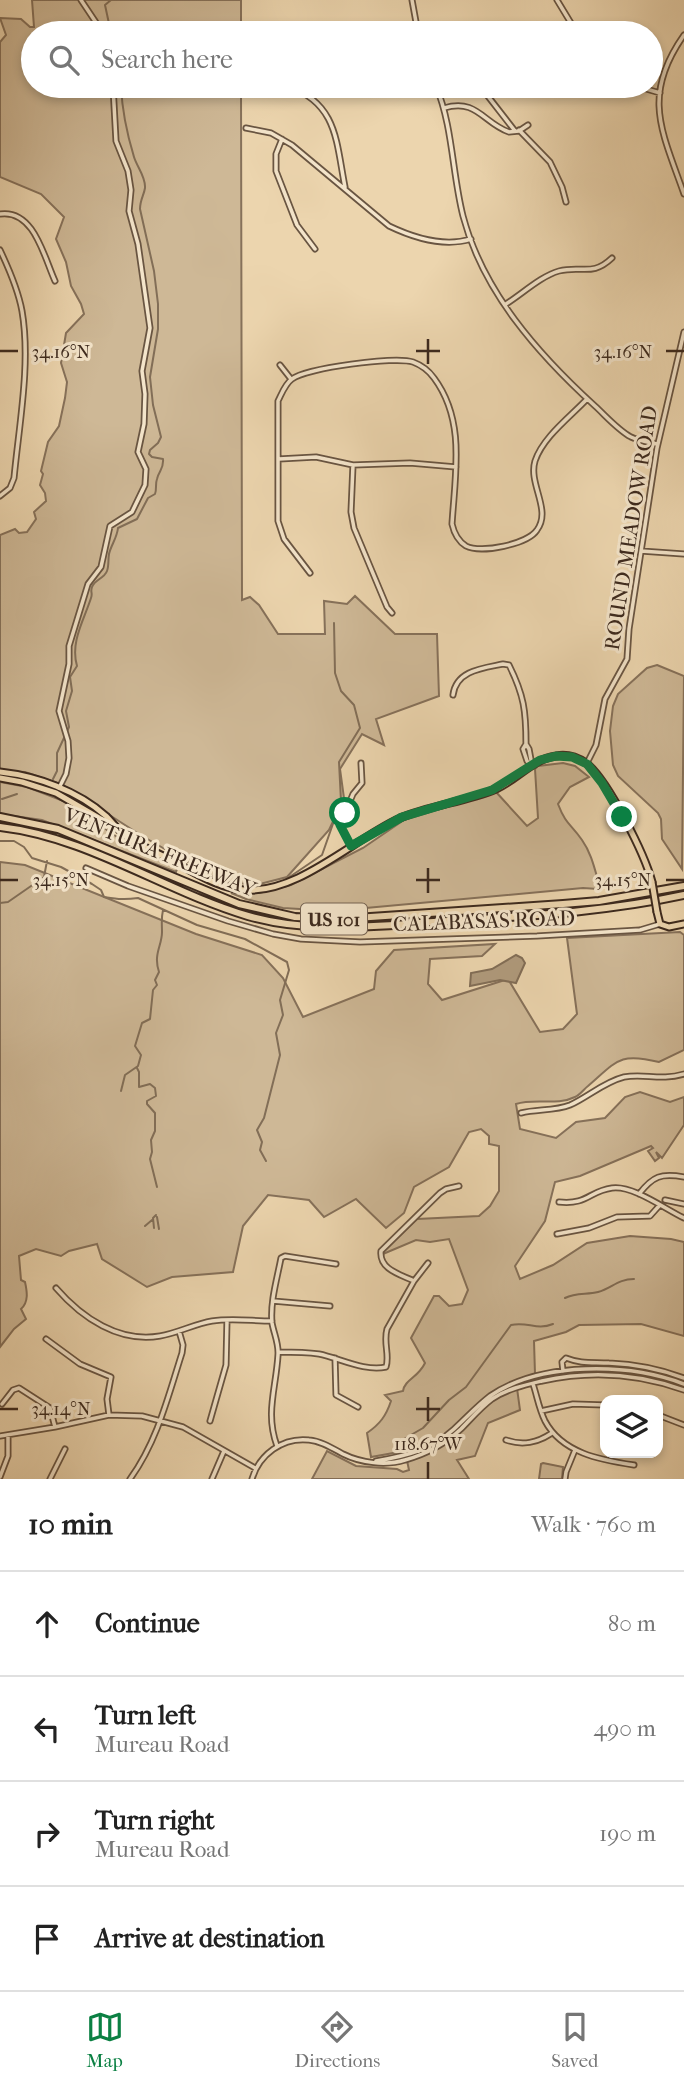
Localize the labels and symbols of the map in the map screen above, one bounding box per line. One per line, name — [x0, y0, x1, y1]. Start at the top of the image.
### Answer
text: 34.16°N — [32, 342, 90, 363]
text: 34.16°N — [594, 342, 652, 363]
street label: ROUND MEADOW ROAD — [600, 404, 662, 652]
route start — [329, 797, 360, 828]
route end — [606, 801, 637, 832]
street label: VENTURA FREEWAY — [60, 802, 260, 902]
text: 34.15°N — [33, 870, 89, 891]
text: 34.15°N — [595, 870, 651, 891]
road number: US 101 — [301, 903, 367, 934]
street label: CALABASAS ROAD — [393, 906, 575, 936]
text: 34.14°N — [31, 1399, 91, 1420]
text: 118.67°W — [394, 1434, 463, 1455]

